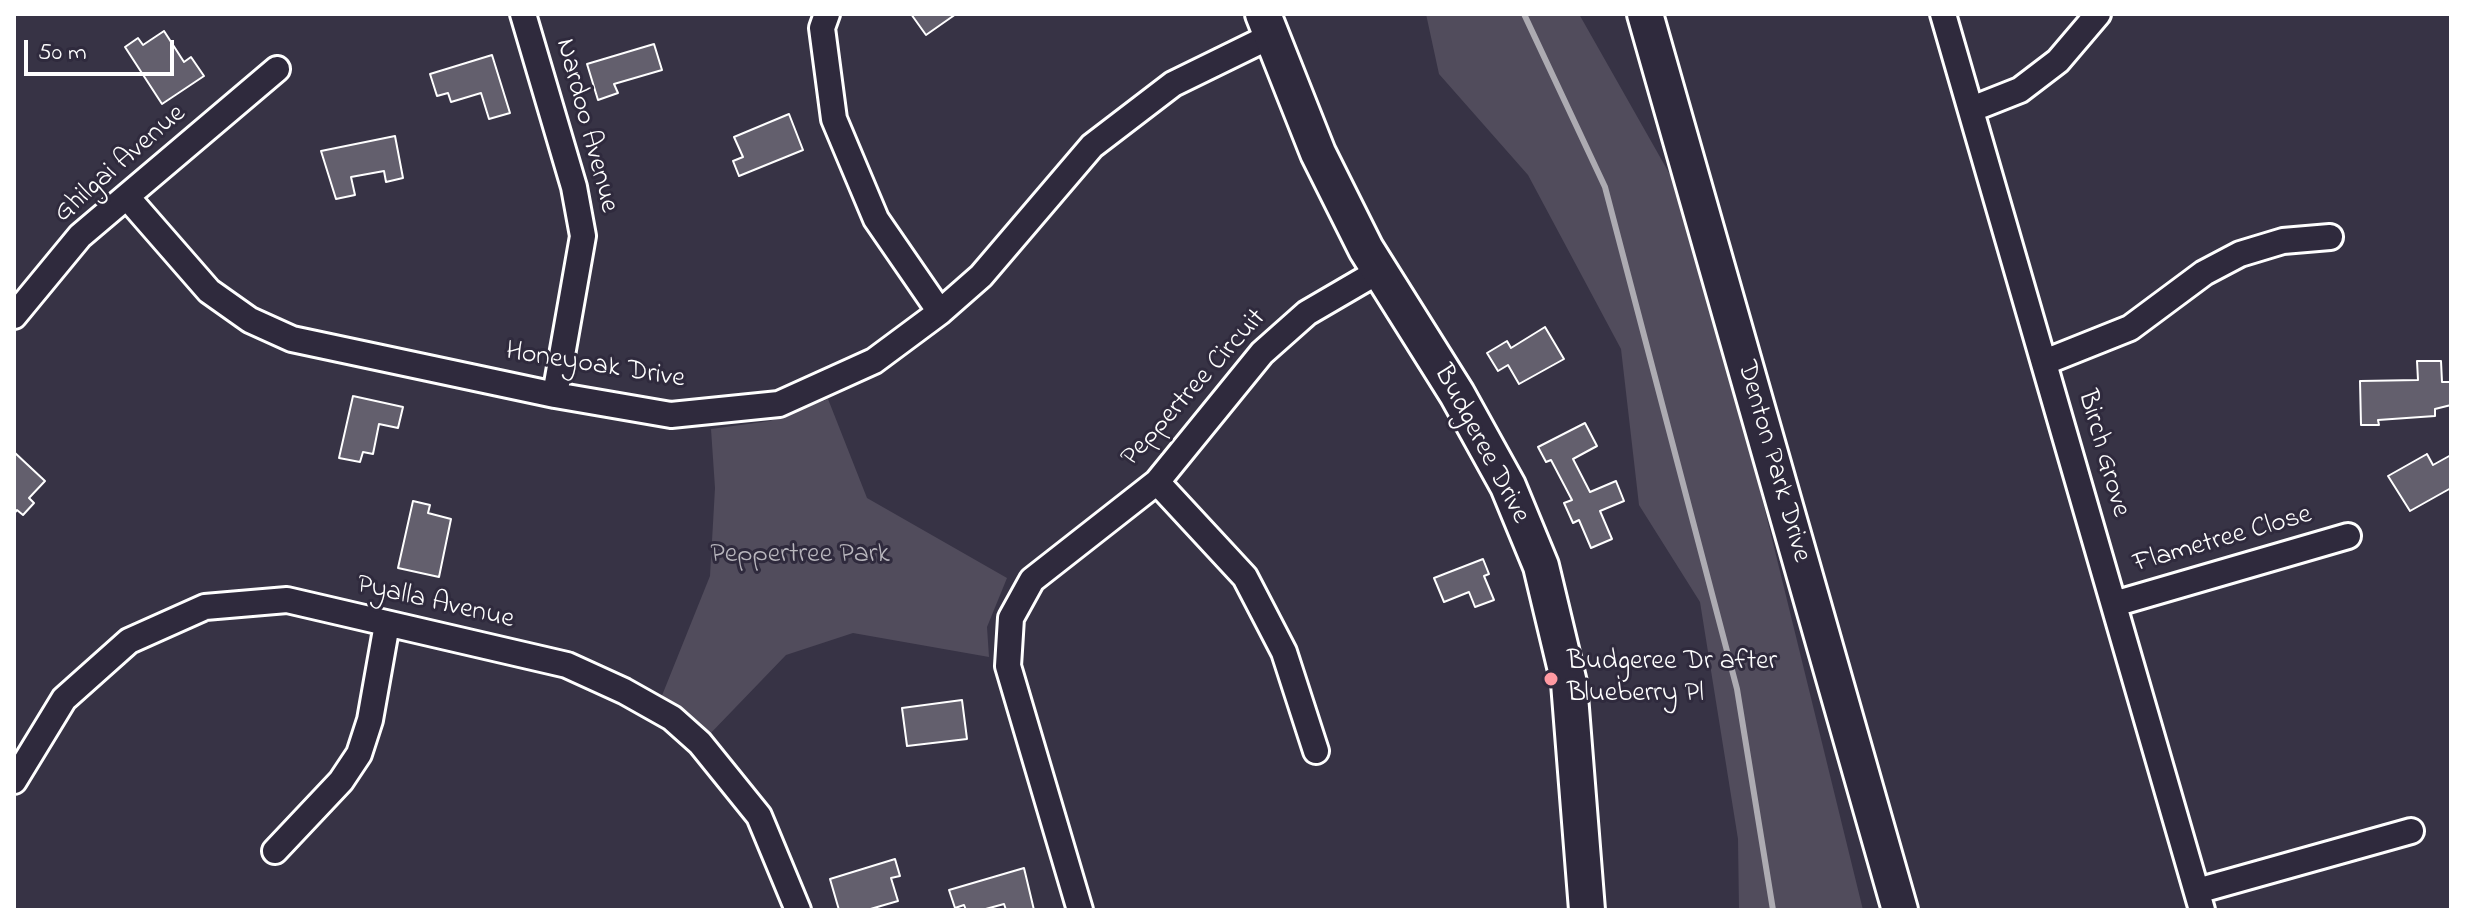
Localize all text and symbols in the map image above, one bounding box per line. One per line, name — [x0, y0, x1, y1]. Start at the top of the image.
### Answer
scale bar — [28, 24, 178, 74]
text: 50 m — [38, 36, 87, 71]
street label: Nardoo Avenue — [546, 36, 624, 216]
street label: Ghilgai Avenue — [48, 98, 194, 232]
street label: Peppertree Circuit — [1115, 303, 1275, 475]
street label: Honeyoak Drive — [503, 336, 687, 398]
street label: Denton Park Drive — [1727, 358, 1817, 566]
street label: Budgeree Drive — [1424, 360, 1536, 530]
street label: Birch Grove — [2068, 387, 2136, 521]
street label: Flametree Close — [2130, 500, 2316, 582]
park label: Peppertree Park — [710, 539, 890, 573]
street label: Pyalla Avenue — [353, 570, 517, 638]
place label: Budgeree Dr after Blueberry Pl — [1567, 646, 1777, 712]
marker: Budgeree Dr after Blueberry Pl — [1542, 670, 1560, 688]

